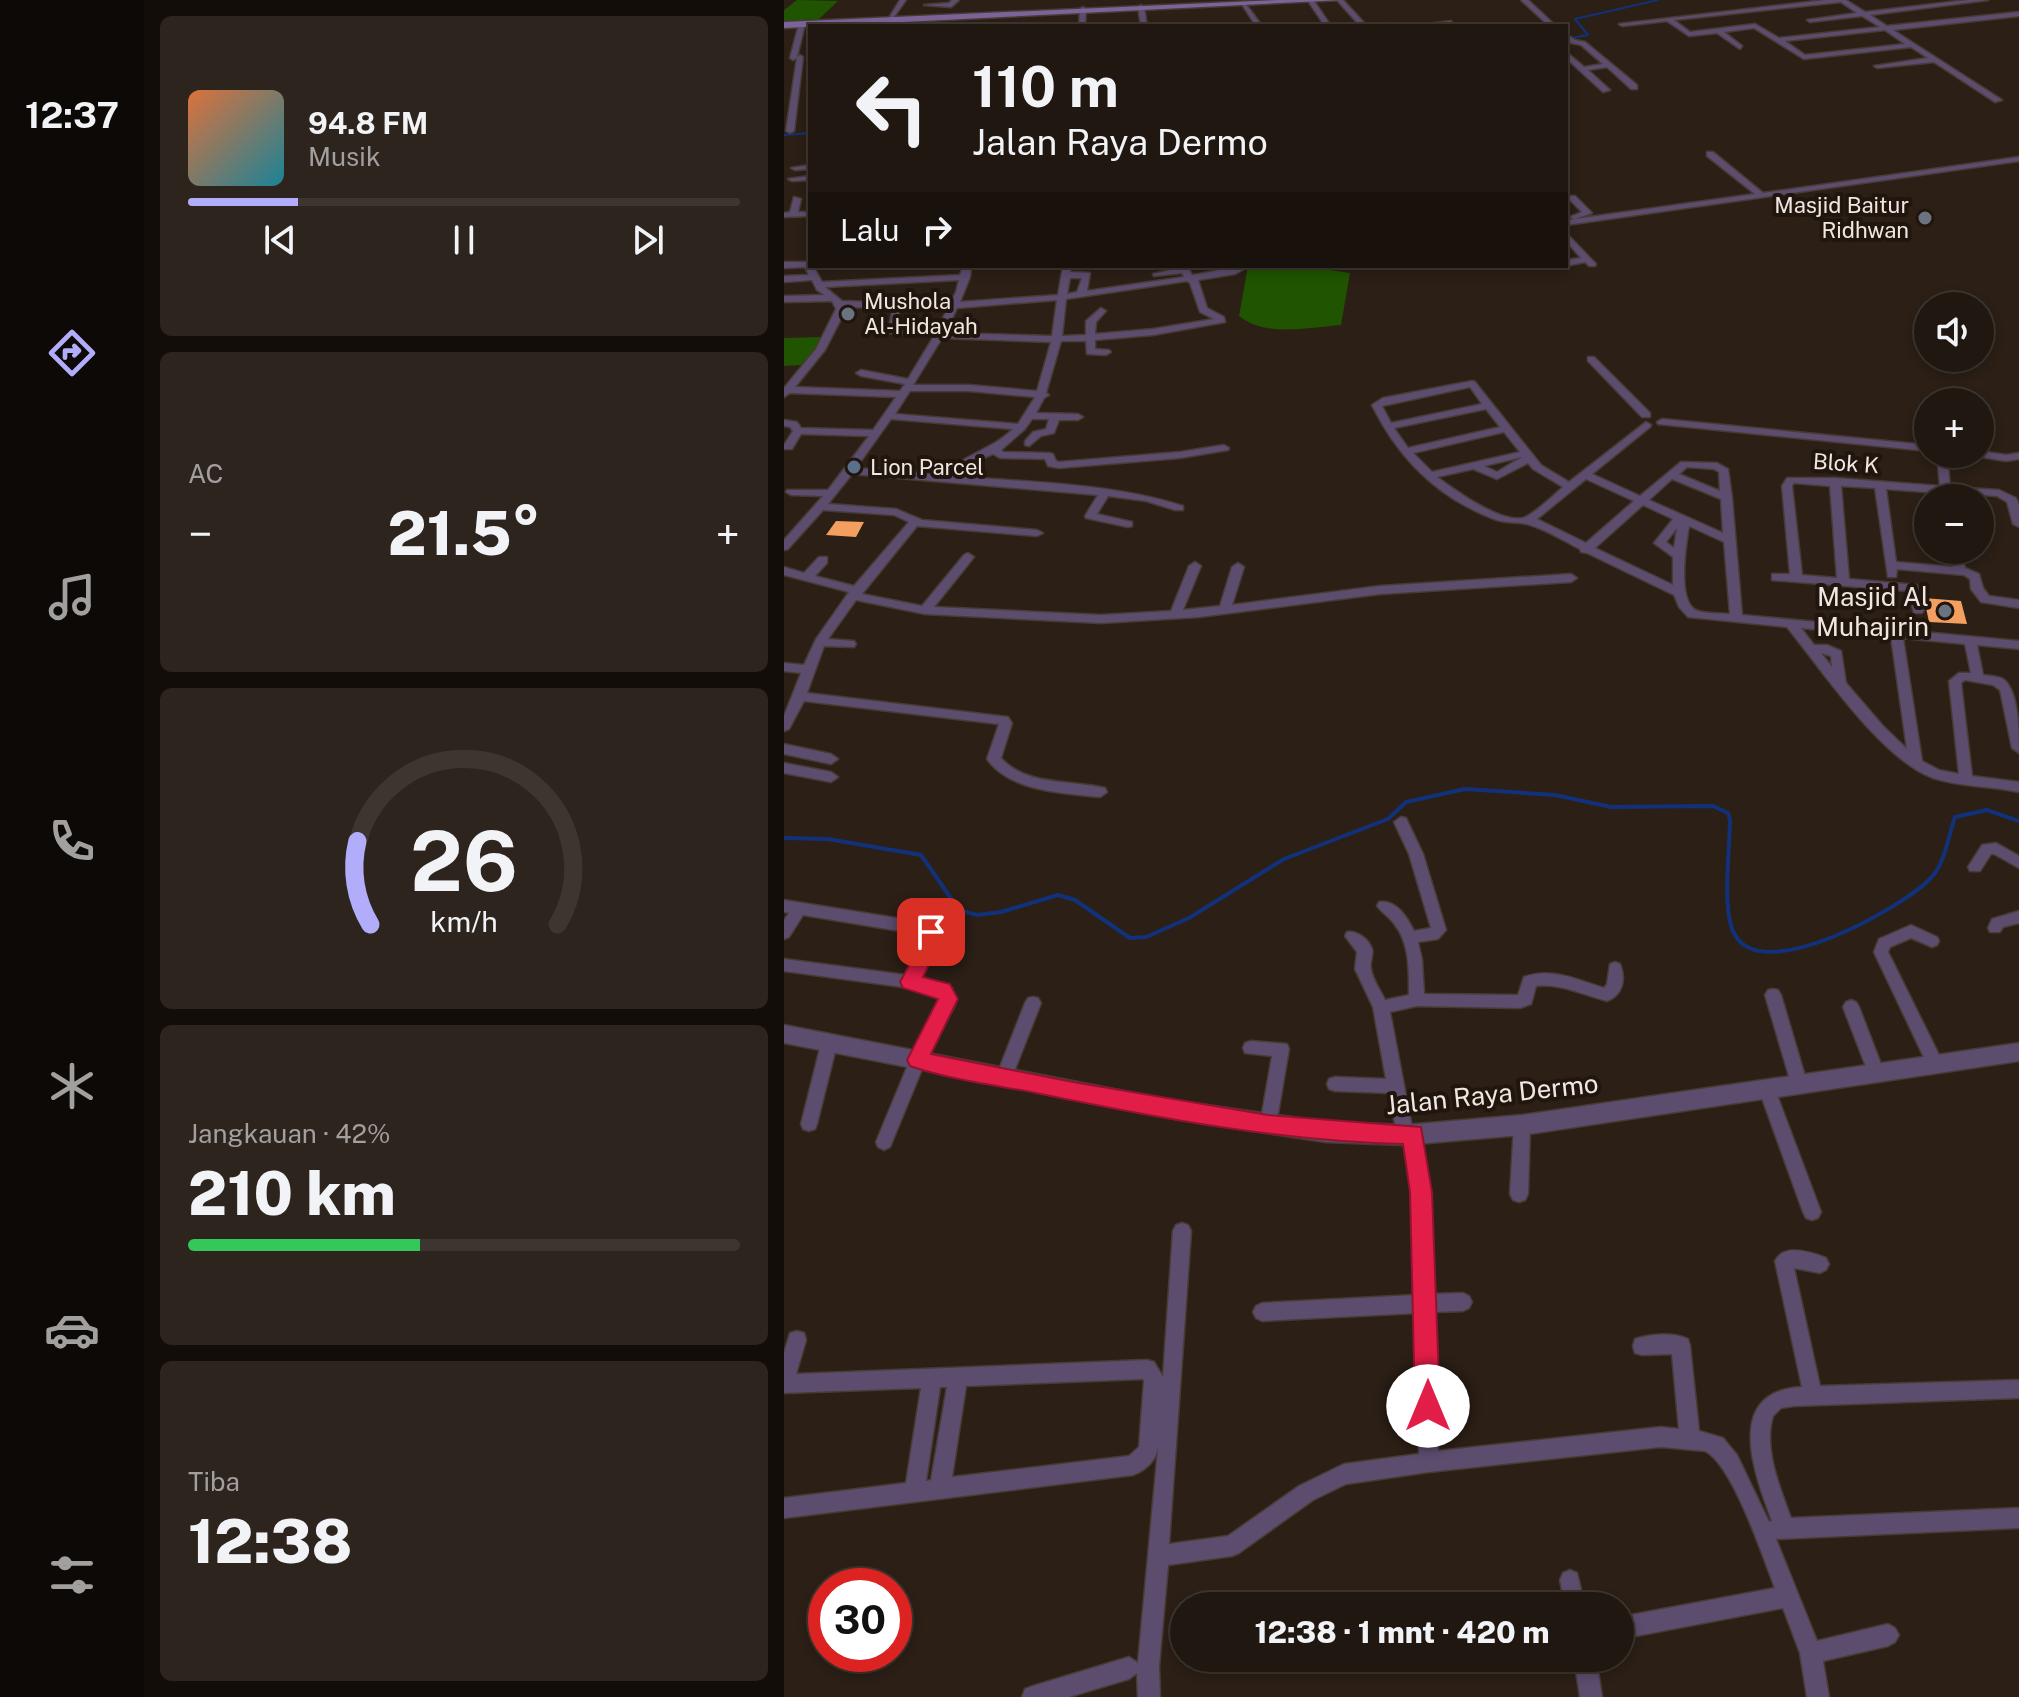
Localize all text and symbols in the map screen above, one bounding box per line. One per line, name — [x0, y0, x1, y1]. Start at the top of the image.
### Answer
text: 110 m — [972, 54, 1119, 120]
icon: left — [840, 56, 944, 160]
text: 12:37 — [25, 94, 119, 136]
text: 94.8 FM — [308, 105, 428, 141]
text: Jalan Raya Dermo — [972, 121, 1268, 163]
text: Musik — [308, 141, 380, 172]
place label: Masjid Baitur Ridhwan — [1774, 192, 1909, 243]
icon: right — [915, 208, 959, 252]
marker: Masjid Baitur Ridhwan — [1916, 209, 1934, 227]
text: Lalu — [840, 212, 899, 248]
icon: previous — [258, 218, 302, 262]
icon: pause — [442, 218, 486, 262]
icon: next — [626, 218, 670, 262]
place label: Mushola Al-Hidayah — [864, 288, 978, 339]
map controls — [1914, 292, 1994, 564]
button: sound — [1914, 292, 1994, 372]
marker: Mushola Al-Hidayah — [839, 305, 857, 323]
icon: directions — [44, 325, 100, 381]
button: + — [1914, 388, 1994, 468]
street label: Blok K — [1812, 448, 1880, 478]
place label: Lion Parcel — [870, 454, 984, 480]
text: AC — [188, 458, 223, 489]
marker: Lion Parcel — [845, 458, 863, 476]
button: − — [1914, 484, 1994, 564]
text: 21.5° — [388, 498, 541, 569]
text: − — [188, 508, 212, 560]
text: + — [716, 508, 740, 560]
icon: music — [44, 569, 100, 625]
place label: Masjid Al Muhajirin — [1816, 581, 1929, 642]
marker: Masjid Al Muhajirin — [1936, 602, 1954, 620]
text: 26 — [410, 811, 518, 909]
icon: phone — [44, 813, 100, 869]
pin — [897, 898, 965, 966]
text: km/h — [430, 905, 498, 938]
icon: arrive — [909, 910, 953, 954]
icon: climate — [44, 1058, 100, 1114]
street label: Jalan Raya Dermo — [1384, 1067, 1600, 1121]
text: Jangkauan · 42% — [188, 1118, 391, 1149]
text: 210 km — [188, 1158, 396, 1229]
icon: car — [44, 1302, 100, 1358]
position arrow — [1386, 1364, 1470, 1448]
text: Tiba — [188, 1466, 240, 1497]
text: 12:38 — [188, 1506, 352, 1577]
icon: filters — [44, 1547, 100, 1603]
speed limit sign: 30 — [808, 1568, 912, 1672]
text: 12:38 · 1 mnt · 420 m — [1254, 1614, 1550, 1650]

